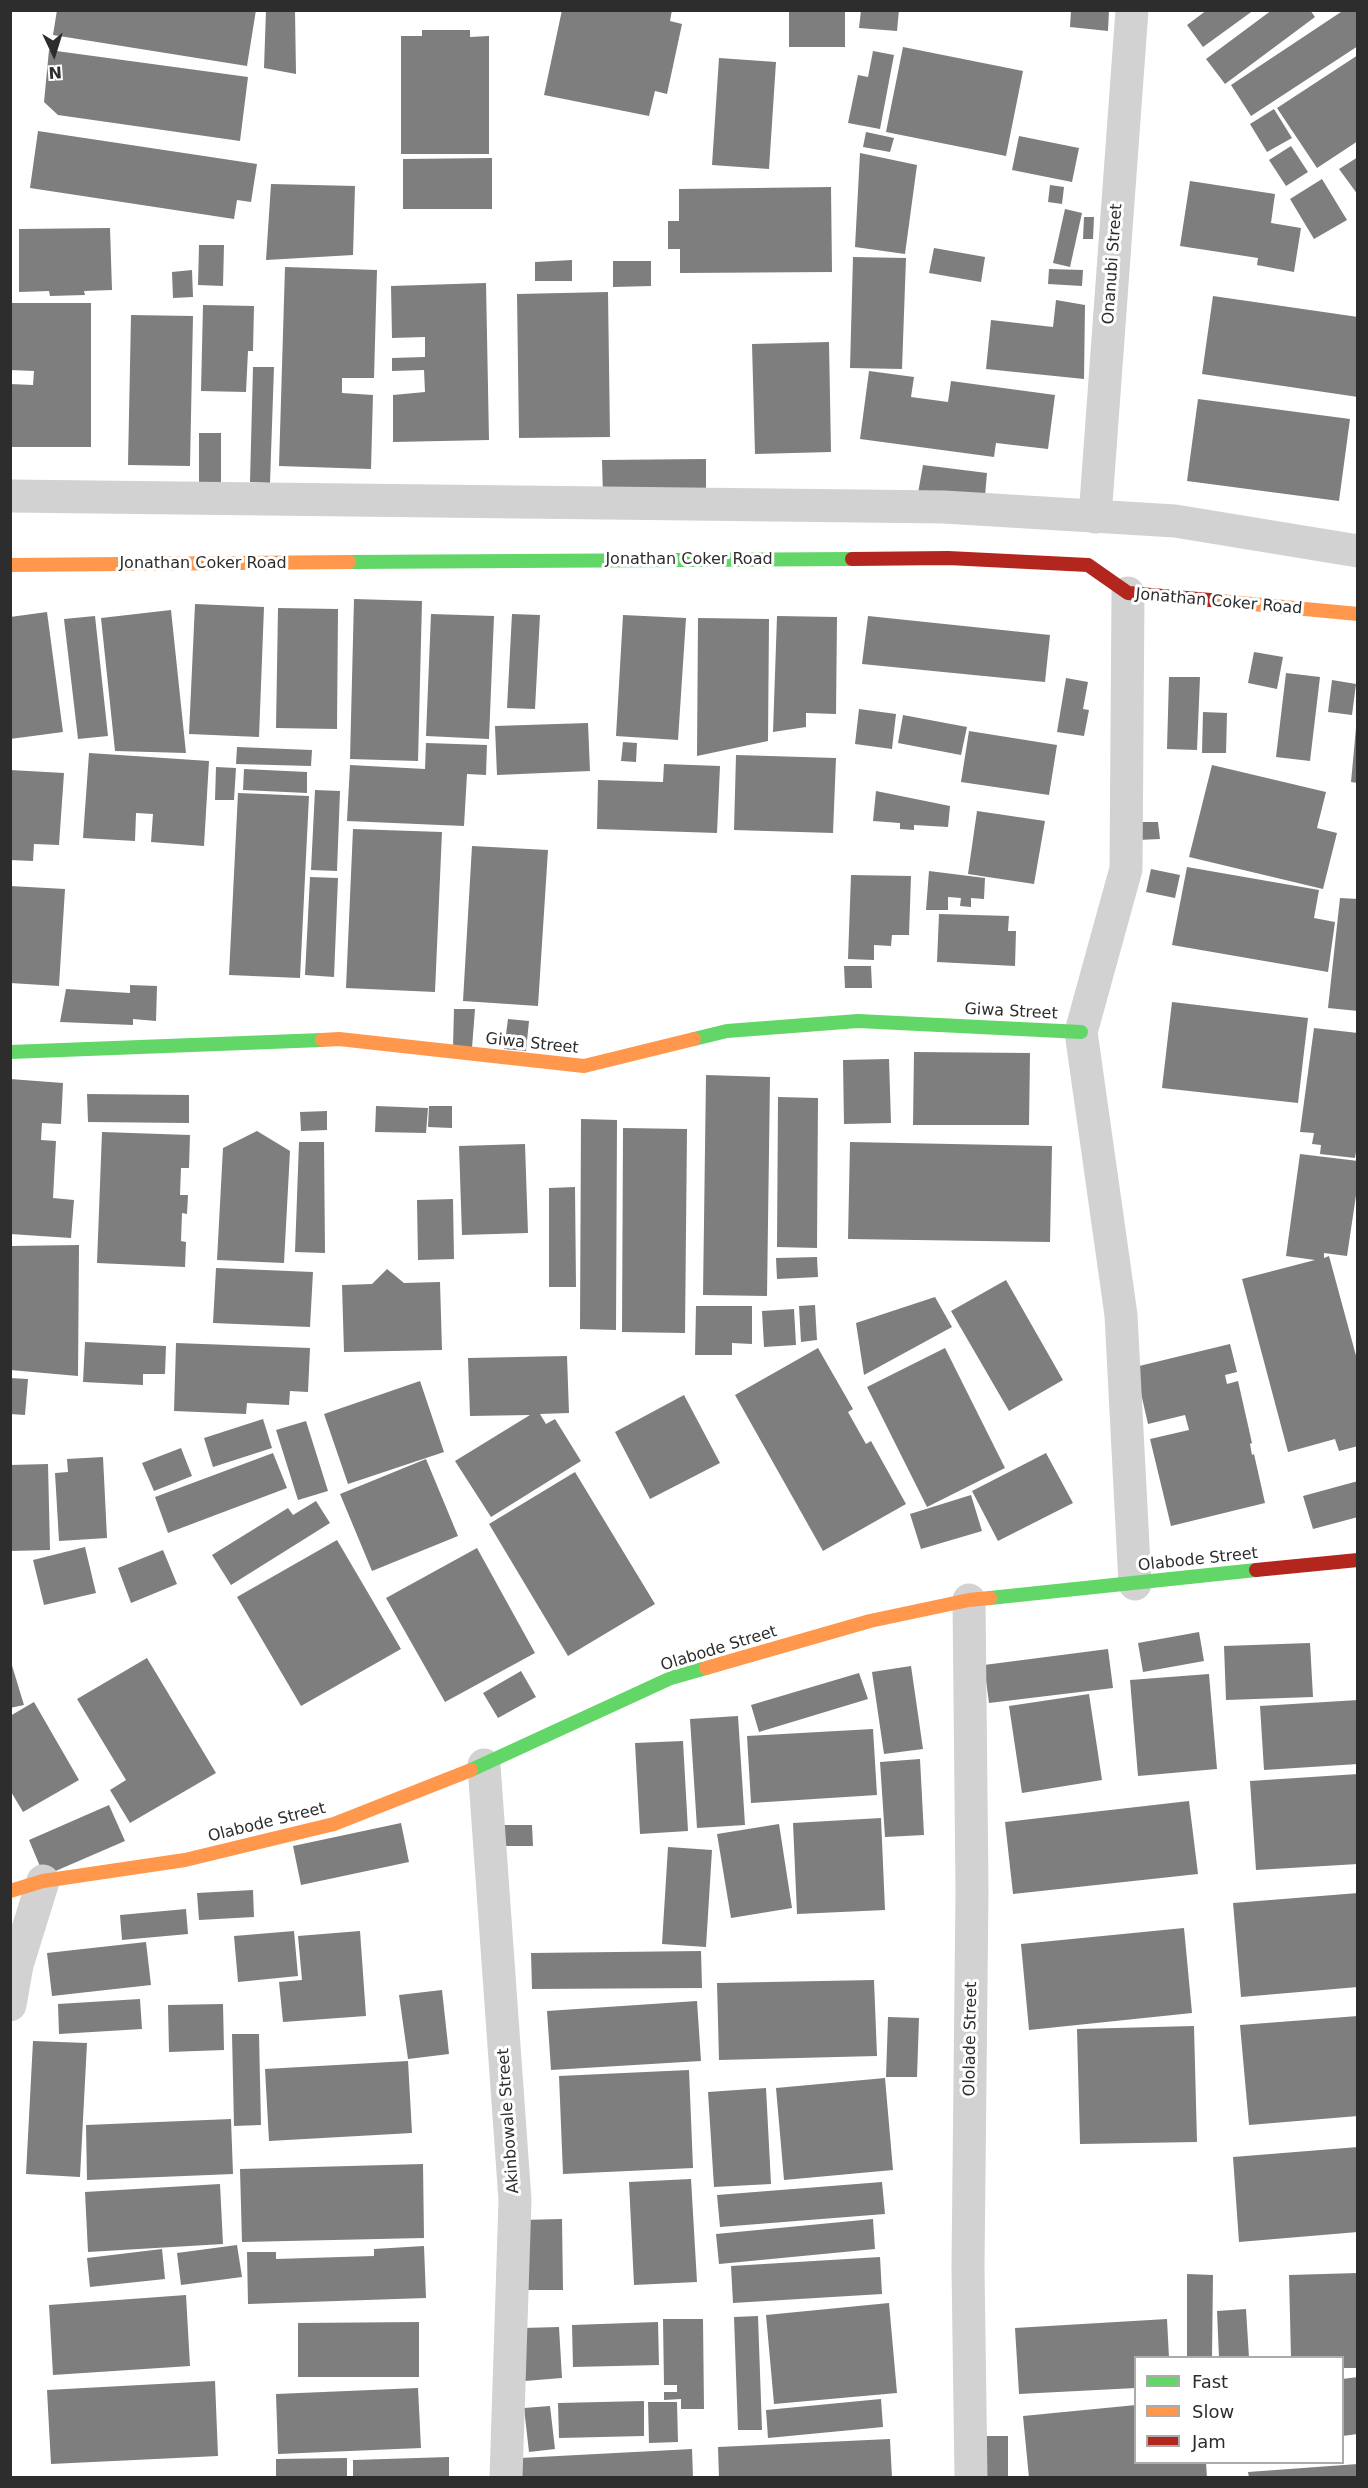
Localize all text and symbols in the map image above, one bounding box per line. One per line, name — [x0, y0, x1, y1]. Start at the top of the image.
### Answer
north arrow — [24, 24, 84, 84]
text: N — [48, 63, 63, 82]
street label: Onanubi Street — [1099, 203, 1127, 325]
street label: Jonathan Coker Road — [605, 550, 773, 570]
street label: Jonathan Coker Road — [119, 554, 287, 574]
street label: Jonathan Coker Road — [1135, 585, 1303, 619]
street label: Giwa Street — [964, 1000, 1058, 1024]
street label: Giwa Street — [485, 1030, 579, 1058]
street label: Olabode Street — [1137, 1544, 1259, 1576]
street label: Olabode Street — [659, 1622, 779, 1676]
street label: Olabode Street — [206, 1799, 328, 1847]
street label: Ololade Street — [960, 1981, 982, 2097]
street label: Akinbowale Street — [494, 2048, 524, 2194]
legend — [1134, 2356, 1344, 2464]
text: Fast — [1192, 2371, 1228, 2392]
text: Slow — [1192, 2401, 1234, 2422]
text: Jam — [1192, 2431, 1226, 2452]

